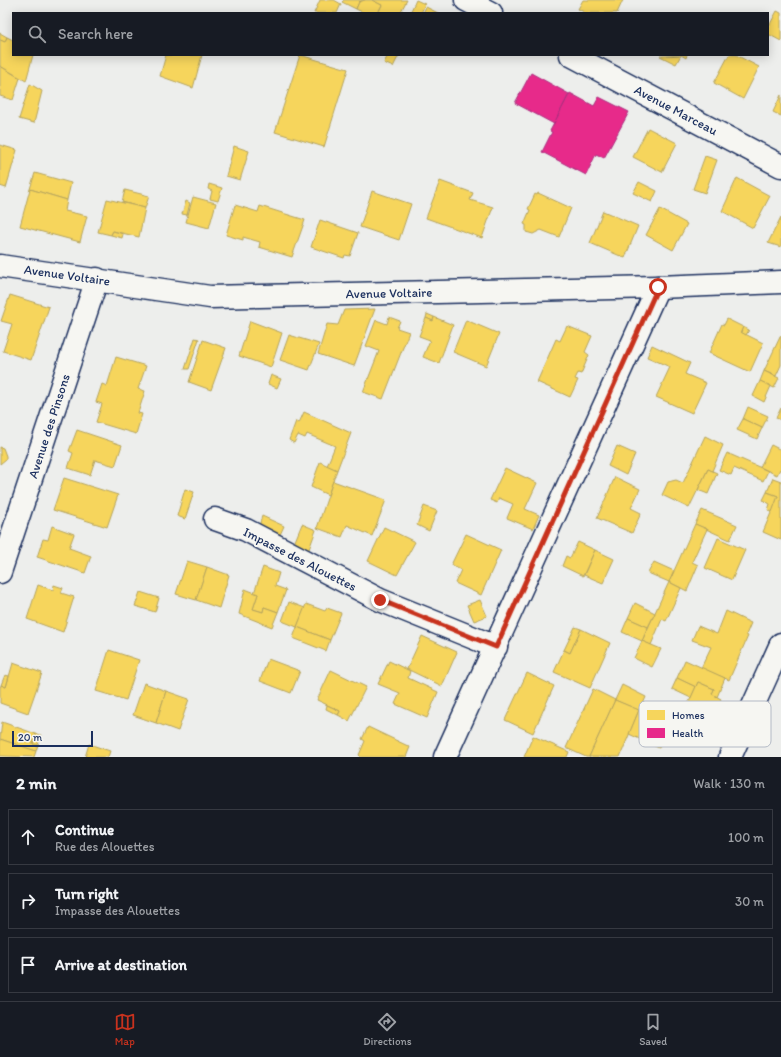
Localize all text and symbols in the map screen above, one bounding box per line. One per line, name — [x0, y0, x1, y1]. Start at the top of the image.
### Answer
search box — [12, 12, 769, 56]
icon: search — [26, 23, 48, 45]
text: Search here — [58, 25, 133, 43]
street label: Avenue Marceau — [632, 82, 720, 138]
street label: Avenue Voltaire — [23, 262, 111, 288]
route start — [649, 278, 667, 296]
street label: Avenue Voltaire — [346, 285, 432, 301]
street label: Avenue des Pinsons — [25, 372, 73, 480]
street label: Impasse des Alouettes — [241, 524, 359, 594]
route end — [371, 591, 389, 609]
legend — [639, 701, 771, 747]
text: Homes — [672, 709, 705, 722]
text: Health — [672, 727, 703, 740]
scale bar — [12, 729, 93, 748]
text: 20 m — [18, 731, 42, 744]
text: 2 min — [16, 773, 56, 793]
text: Walk · 130 m — [693, 776, 765, 791]
text: Continue — [55, 821, 114, 839]
icon: ahead — [17, 826, 39, 848]
text: 100 m — [728, 830, 764, 845]
text: Rue des Alouettes — [55, 839, 155, 854]
text: Turn right — [55, 885, 119, 903]
icon: right — [17, 890, 39, 912]
text: 30 m — [735, 894, 764, 909]
text: Impasse des Alouettes — [55, 903, 180, 918]
icon: arrive — [17, 954, 39, 976]
text: Arrive at destination — [55, 956, 187, 974]
tab: Map — [114, 1011, 136, 1048]
tab: Directions — [363, 1011, 412, 1048]
tab: Saved — [639, 1011, 667, 1048]

